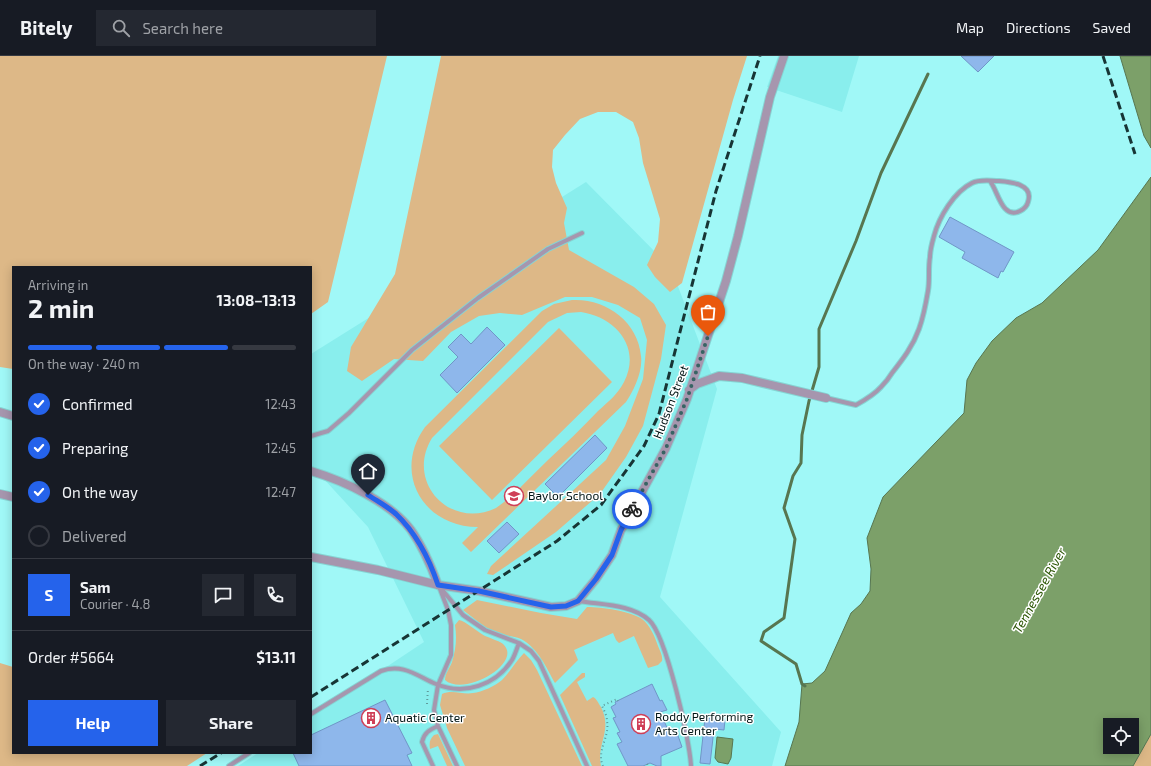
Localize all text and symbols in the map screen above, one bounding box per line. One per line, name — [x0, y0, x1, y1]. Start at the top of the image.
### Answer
search box — [96, 10, 376, 46]
text: Bitely — [20, 16, 72, 39]
icon: search — [110, 17, 132, 39]
text: Search here — [142, 19, 223, 37]
text: Map — [956, 19, 984, 36]
text: Directions — [1006, 19, 1071, 36]
text: Saved — [1093, 19, 1131, 36]
text: Arriving in — [28, 277, 88, 293]
text: 13:08–13:13 — [217, 291, 296, 309]
text: 2 min — [28, 292, 94, 323]
pin — [691, 295, 725, 336]
icon: bag — [697, 301, 719, 323]
text: On the way · 240 m — [28, 356, 140, 372]
street label: Hudson Street — [650, 362, 691, 440]
icon: check — [28, 393, 50, 415]
text: Confirmed — [62, 395, 133, 413]
text: 12:43 — [265, 396, 296, 412]
icon: check — [28, 437, 50, 459]
text: Preparing — [62, 439, 128, 457]
text: 12:45 — [265, 440, 296, 456]
pin — [351, 454, 385, 495]
icon: home — [357, 460, 379, 482]
icon: check — [28, 481, 50, 503]
text: On the way — [62, 483, 138, 501]
text: 12:47 — [266, 484, 296, 500]
school or university icon: Baylor School — [503, 485, 525, 507]
place label: Baylor School — [528, 488, 603, 502]
courier — [612, 489, 652, 529]
icon: bike — [621, 498, 643, 520]
text: Delivered — [62, 527, 127, 545]
water label: Tennessee River — [1009, 544, 1070, 636]
button: chat — [202, 574, 244, 616]
button: phone — [254, 574, 296, 616]
text: Sam — [80, 578, 111, 596]
text: S — [45, 586, 53, 604]
text: Courier · 4.8 — [80, 596, 150, 612]
text: Order #5664 — [28, 648, 114, 666]
text: $13.11 — [256, 648, 296, 666]
button: Help — [28, 700, 158, 746]
button: Share — [166, 700, 296, 746]
building icon: Aquatic Center — [360, 707, 382, 729]
place label: Roddy Performing Arts Center — [655, 709, 754, 737]
place label: Aquatic Center — [385, 710, 465, 724]
building icon: Roddy Performing Arts Center — [630, 713, 652, 735]
map controls — [1103, 718, 1139, 754]
button: locate — [1103, 718, 1139, 754]

